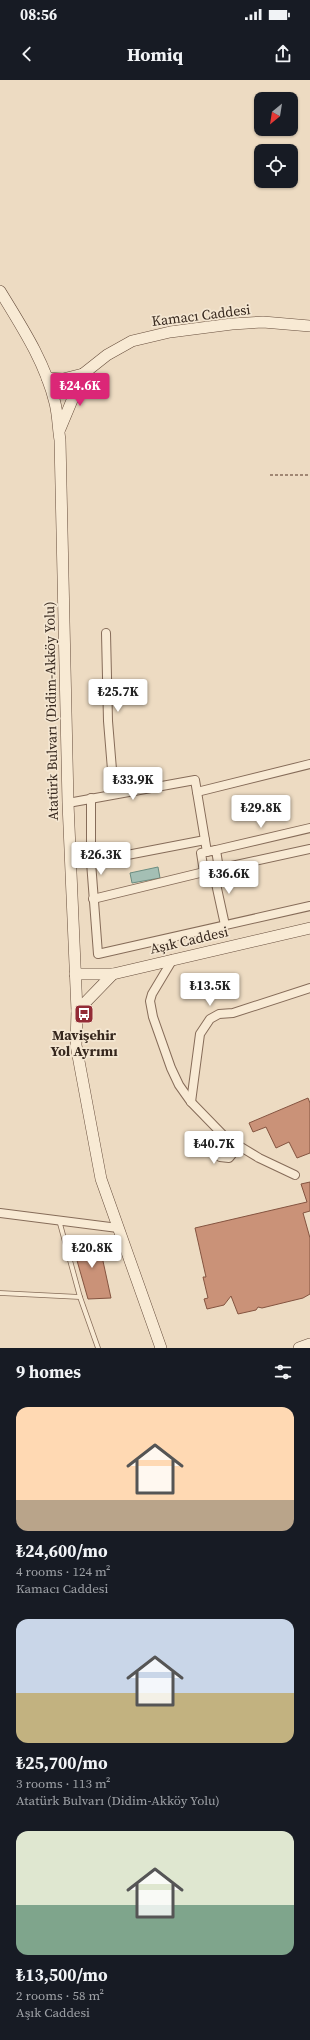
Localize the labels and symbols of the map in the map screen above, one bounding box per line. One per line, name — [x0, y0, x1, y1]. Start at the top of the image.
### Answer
north arrow — [254, 92, 298, 136]
street label: Kamacı Caddesi — [150, 299, 252, 331]
pin: ₺24.6K — [47, 373, 113, 407]
street label: Atatürk Bulvarı (Didim-Akköy Yolu) — [39, 601, 63, 821]
pin: ₺25.7K — [85, 679, 151, 713]
pin: ₺33.9K — [100, 767, 166, 801]
pin: ₺29.8K — [228, 795, 294, 829]
pin: ₺26.3K — [68, 842, 134, 876]
pin: ₺36.6K — [196, 861, 262, 895]
street label: Aşık Caddesi — [148, 921, 230, 959]
pin: ₺13.5K — [177, 973, 243, 1007]
bus stop icon: Mavişehir Yol Ayrımı — [73, 1003, 95, 1025]
place label: Mavişehir Yol Ayrımı — [50, 1025, 118, 1061]
pin: ₺40.7K — [181, 1131, 247, 1165]
pin: ₺20.8K — [59, 1235, 125, 1269]

